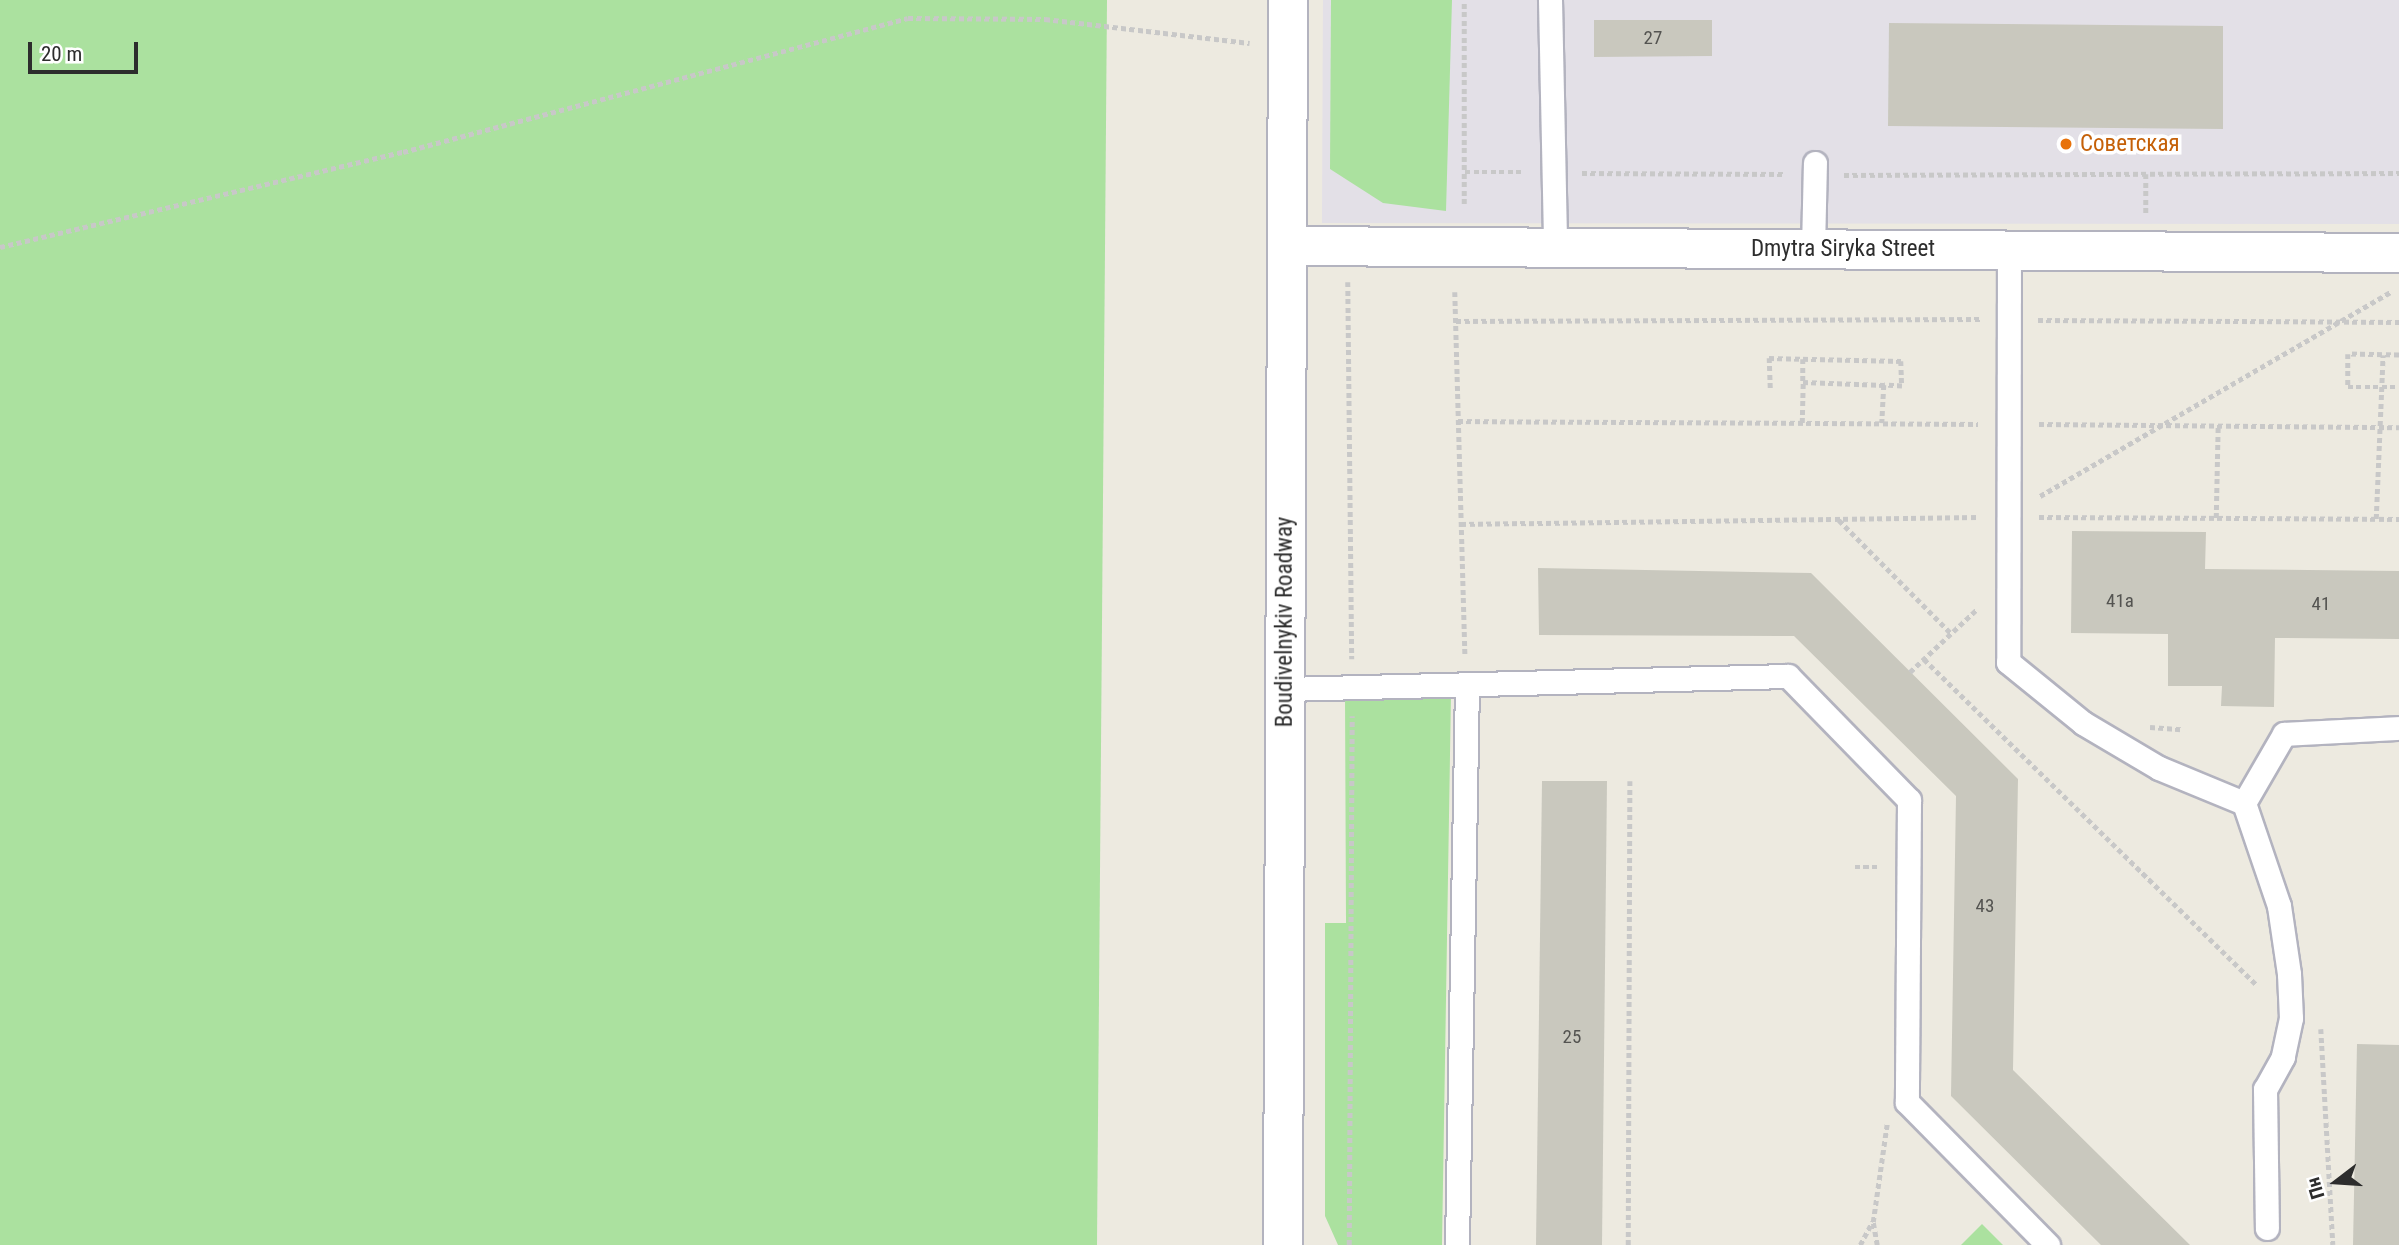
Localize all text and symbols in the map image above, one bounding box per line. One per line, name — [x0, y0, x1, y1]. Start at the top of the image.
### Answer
house number: 27 — [1644, 27, 1662, 49]
scale bar — [32, 28, 142, 72]
text: 20 m — [41, 42, 82, 66]
place label: Советская — [2080, 130, 2179, 158]
marker: Советская — [2058, 136, 2074, 152]
street label: Dmytra Siryka Street — [1751, 235, 1935, 263]
street label: Boudivelnykiv Roadway — [1271, 517, 1299, 727]
house number: 41а — [2106, 590, 2134, 612]
house number: 41 — [2312, 593, 2330, 615]
house number: 43 — [1976, 895, 1994, 917]
house number: 25 — [1563, 1026, 1581, 1048]
north arrow — [2301, 1147, 2371, 1217]
text: Пн — [2301, 1175, 2330, 1202]

